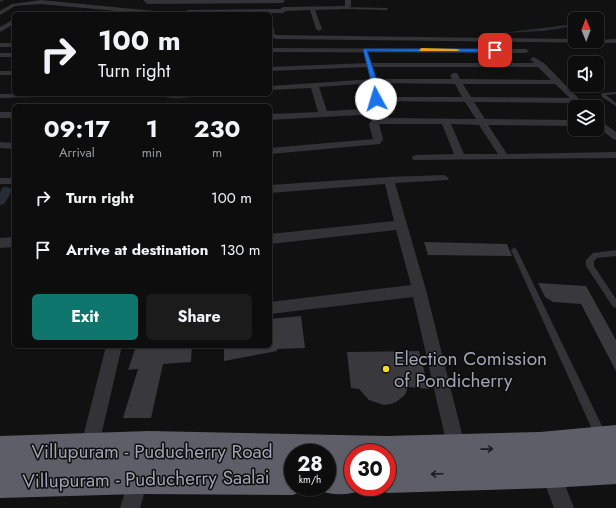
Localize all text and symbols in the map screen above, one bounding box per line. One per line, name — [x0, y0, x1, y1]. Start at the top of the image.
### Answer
north arrow — [568, 12, 604, 48]
map controls — [568, 12, 604, 136]
text: 100 m — [98, 20, 181, 61]
icon: right — [32, 28, 84, 80]
pin — [478, 33, 512, 67]
icon: arrive — [484, 39, 506, 61]
button: sound — [568, 56, 604, 92]
text: Turn right — [98, 58, 170, 84]
position arrow — [355, 78, 397, 120]
button: layers — [568, 100, 604, 136]
text: 09:17 — [44, 111, 110, 146]
text: 1 — [146, 111, 158, 146]
text: 230 — [194, 111, 240, 146]
text: Arrival — [59, 143, 95, 162]
text: min — [142, 143, 162, 162]
text: m — [212, 143, 222, 162]
icon: right — [32, 187, 54, 209]
text: Turn right — [66, 187, 134, 209]
text: 100 m — [211, 187, 252, 209]
icon: arrive — [32, 239, 54, 261]
text: Arrive at destination — [66, 239, 208, 261]
text: 130 m — [220, 239, 260, 261]
button: Exit — [32, 294, 138, 340]
button: Share — [146, 294, 252, 340]
place label: Election Comission of Pondicherry — [394, 345, 547, 394]
marker: Election Comission of Pondicherry — [381, 364, 391, 374]
street label: Villupuram - Puducherry Road — [31, 438, 273, 465]
speed limit sign: 30 — [344, 444, 396, 496]
one-way arrow — [480, 445, 493, 453]
text: 28 — [297, 450, 323, 479]
street label: Villupuram - Puducherry Saalai — [22, 463, 270, 495]
one-way arrow — [431, 470, 444, 478]
text: km/h — [299, 472, 321, 487]

